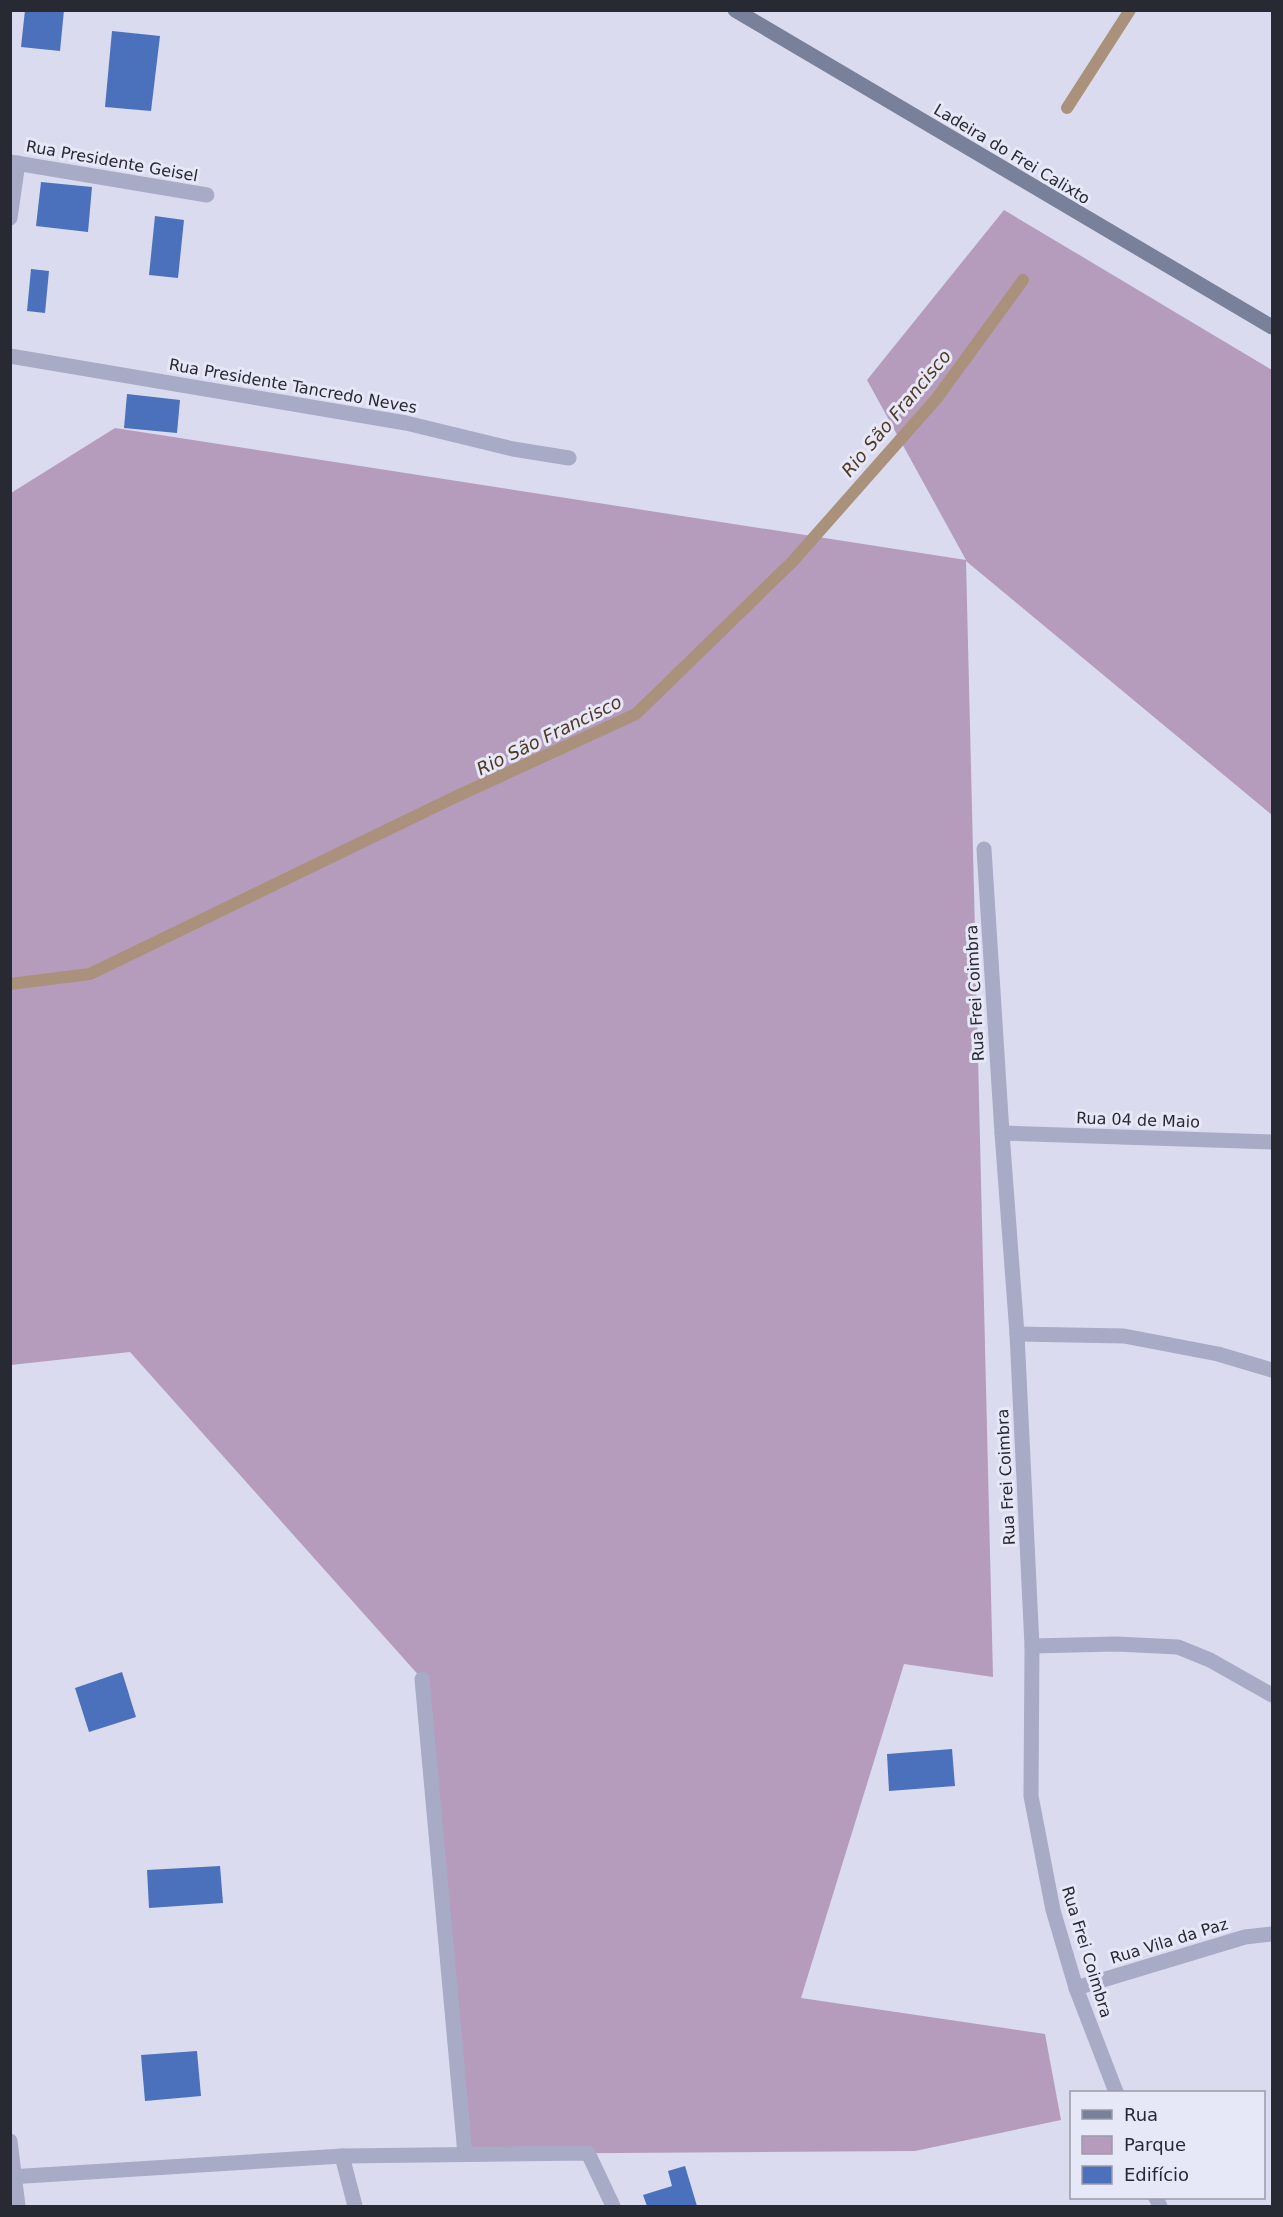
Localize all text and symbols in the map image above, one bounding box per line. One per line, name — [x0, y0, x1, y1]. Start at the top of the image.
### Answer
street label: Ladeira do Frei Calixto — [931, 100, 1093, 208]
street label: Rua Presidente Geisel — [25, 137, 199, 185]
water label: Rio São Francisco — [837, 345, 955, 481]
street label: Rua Presidente Tancredo Neves — [168, 355, 418, 417]
water label: Rio São Francisco — [473, 691, 625, 779]
street label: Rua Frei Coimbra — [962, 924, 988, 1062]
street label: Rua 04 de Maio — [1076, 1108, 1200, 1132]
street label: Rua Frei Coimbra — [993, 1408, 1019, 1546]
street label: Rua Frei Coimbra — [1058, 1884, 1116, 2020]
street label: Rua Vila da Paz — [1108, 1914, 1230, 1968]
legend — [1070, 2091, 1265, 2199]
text: Rua — [1124, 2104, 1158, 2125]
text: Parque — [1124, 2134, 1186, 2155]
text: Edifício — [1124, 2164, 1189, 2185]

